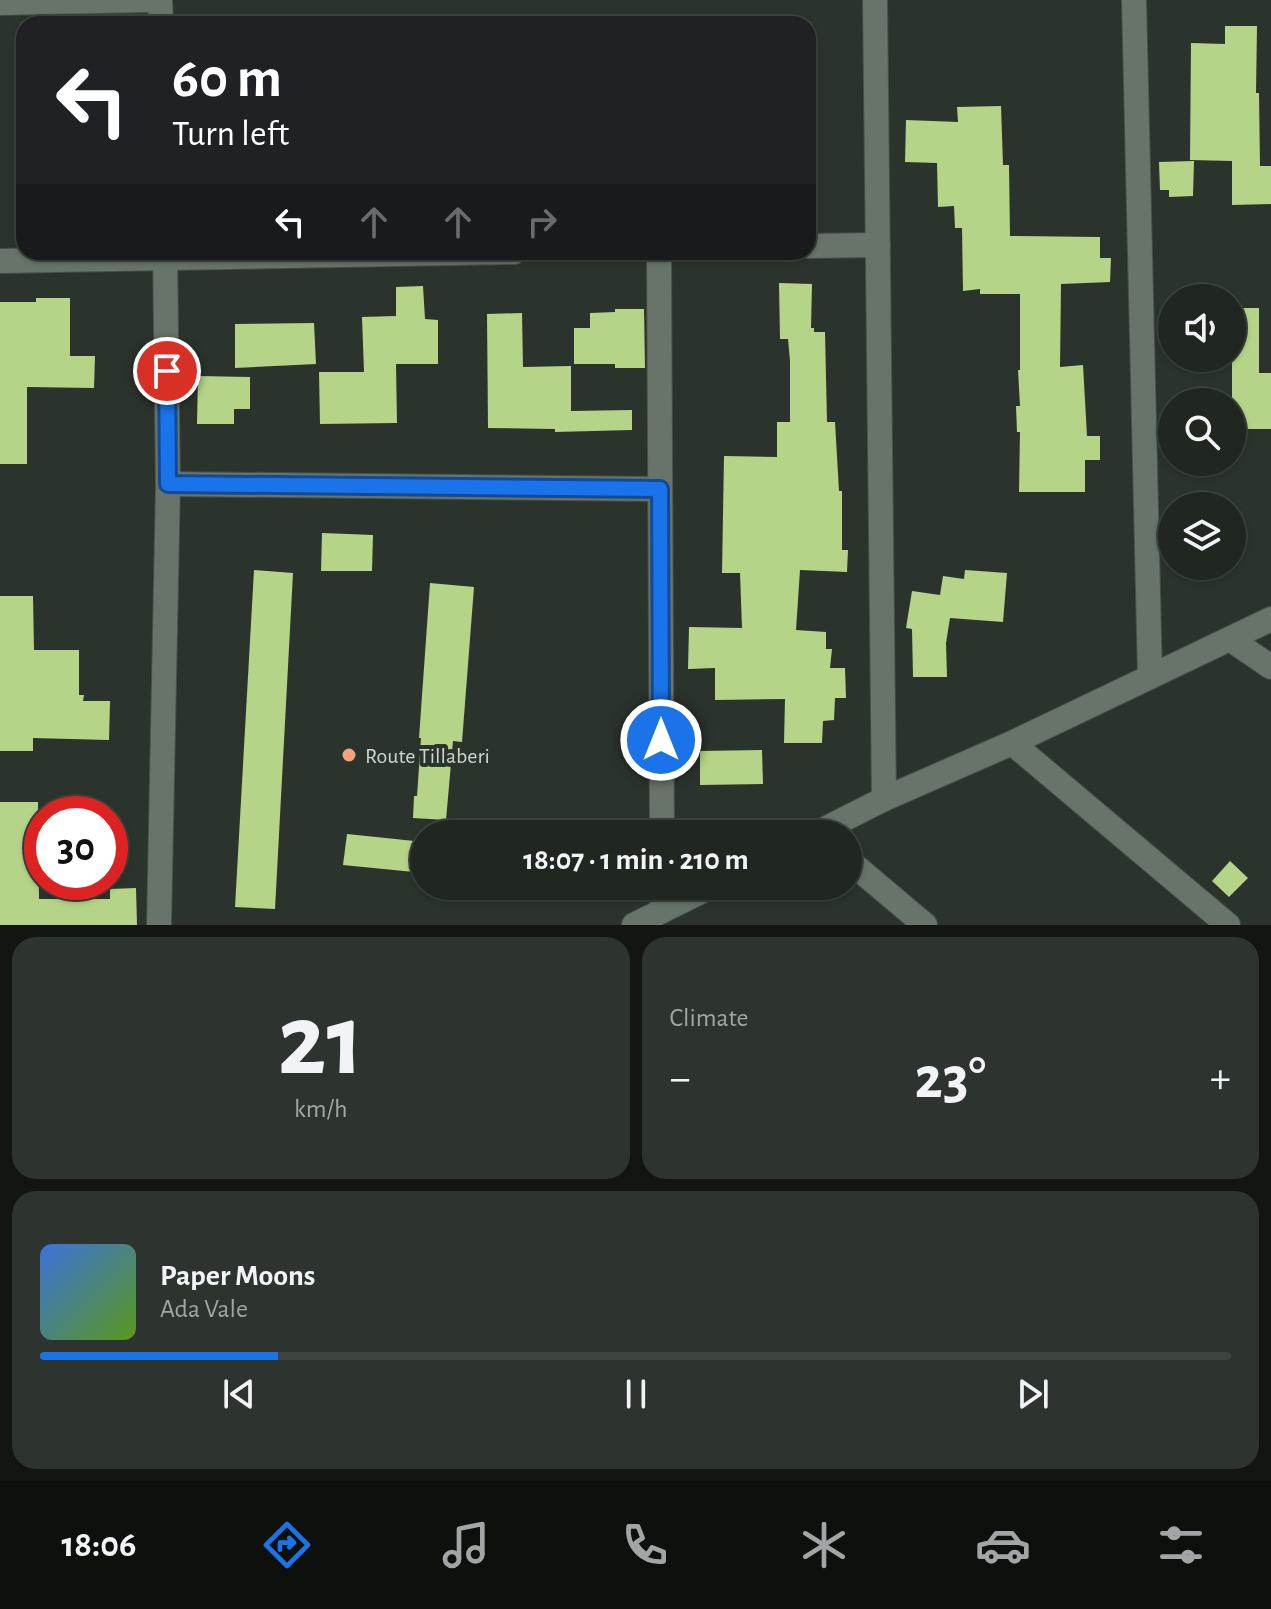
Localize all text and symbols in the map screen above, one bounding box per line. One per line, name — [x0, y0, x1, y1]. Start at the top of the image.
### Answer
icon: left — [40, 48, 144, 152]
text: 60 m — [172, 51, 282, 107]
text: Turn left — [172, 116, 289, 152]
icon: left — [268, 200, 312, 244]
icon: ahead — [352, 200, 396, 244]
icon: ahead — [436, 200, 480, 244]
icon: right — [520, 200, 564, 244]
map controls — [1158, 284, 1246, 580]
button: sound — [1158, 284, 1246, 372]
pin — [133, 337, 201, 405]
icon: arrive — [145, 349, 189, 393]
button: search — [1158, 388, 1246, 476]
button: layers — [1158, 492, 1246, 580]
position arrow — [619, 698, 703, 782]
place label: Route Tillaberi — [365, 745, 490, 767]
marker: Route Tillaberi — [340, 746, 358, 764]
speed limit sign: 30 — [24, 796, 128, 900]
text: 18:07 · 1 min · 210 m — [523, 845, 749, 875]
text: 21 — [278, 990, 364, 1094]
text: Climate — [670, 1005, 748, 1031]
text: 23° — [914, 1049, 986, 1109]
text: − — [670, 1057, 691, 1101]
text: + — [1210, 1057, 1231, 1101]
text: km/h — [294, 1096, 348, 1122]
text: Paper Moons — [160, 1261, 315, 1291]
text: Ada Vale — [160, 1296, 248, 1322]
icon: previous — [217, 1372, 261, 1416]
icon: pause — [614, 1372, 658, 1416]
icon: next — [1011, 1372, 1055, 1416]
icon: directions — [259, 1517, 315, 1573]
icon: music — [438, 1517, 494, 1573]
icon: phone — [617, 1517, 673, 1573]
icon: climate — [796, 1517, 852, 1573]
icon: car — [975, 1517, 1031, 1573]
icon: filters — [1153, 1517, 1209, 1573]
text: 18:06 — [61, 1527, 137, 1563]

